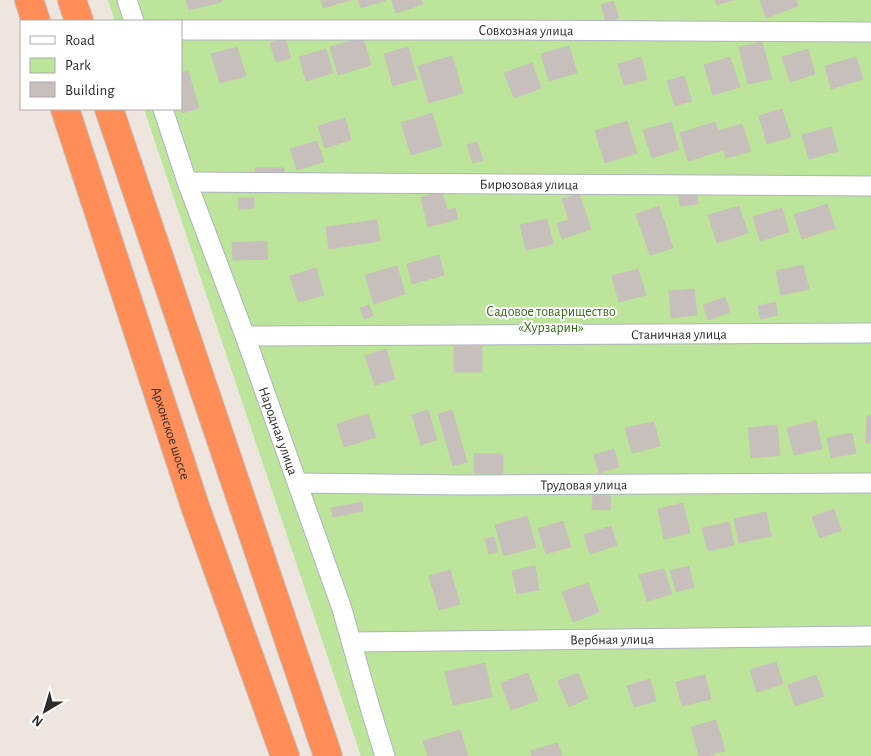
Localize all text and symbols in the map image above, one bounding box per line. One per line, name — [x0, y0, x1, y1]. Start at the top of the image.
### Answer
legend — [20, 20, 182, 110]
street label: Совхозная улица — [479, 24, 574, 38]
text: Road — [65, 33, 95, 48]
text: Park — [65, 58, 91, 73]
text: Building — [65, 83, 115, 98]
street label: Бирюзовая улица — [480, 178, 579, 192]
park label: Садовое товарищество «Хурзарин» — [486, 305, 616, 335]
street label: Станичная улица — [631, 328, 728, 342]
street label: Архонское шоссе — [148, 385, 192, 481]
street label: Народная улица — [256, 385, 300, 478]
street label: Трудовая улица — [540, 478, 628, 493]
street label: Вербная улица — [570, 633, 655, 647]
north arrow — [20, 686, 70, 736]
text: N — [29, 712, 46, 729]

